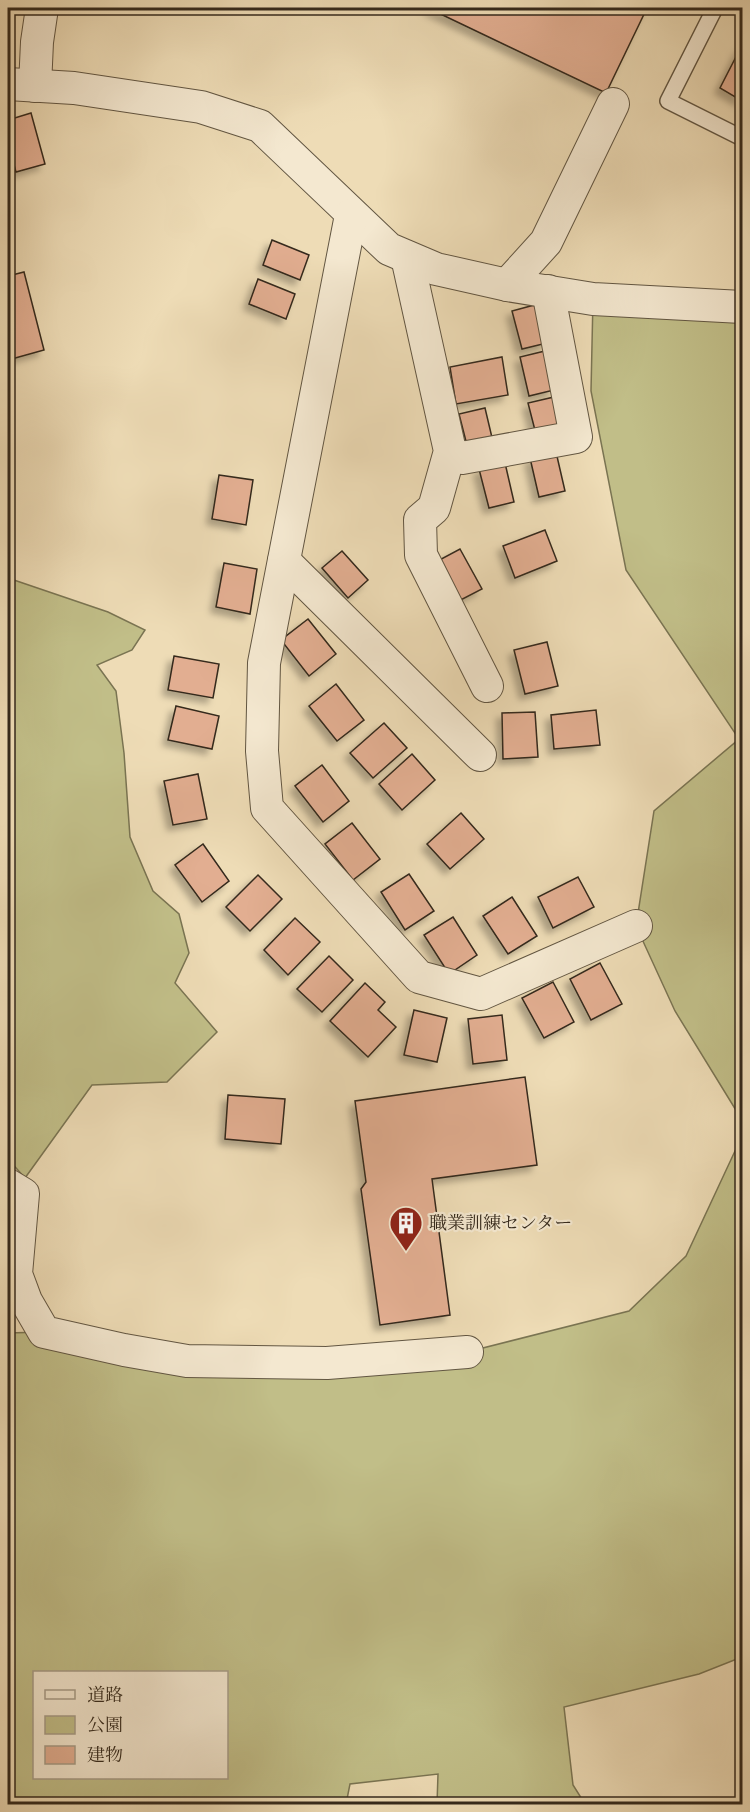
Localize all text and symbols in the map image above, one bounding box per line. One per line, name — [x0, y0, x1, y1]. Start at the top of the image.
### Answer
building icon: 職業訓練センター — [388, 1205, 424, 1252]
place label: 職業訓練センター — [429, 1212, 572, 1234]
legend — [33, 1671, 228, 1779]
text: 道路 — [87, 1684, 123, 1706]
text: 公園 — [87, 1714, 123, 1736]
text: 建物 — [87, 1744, 123, 1766]

